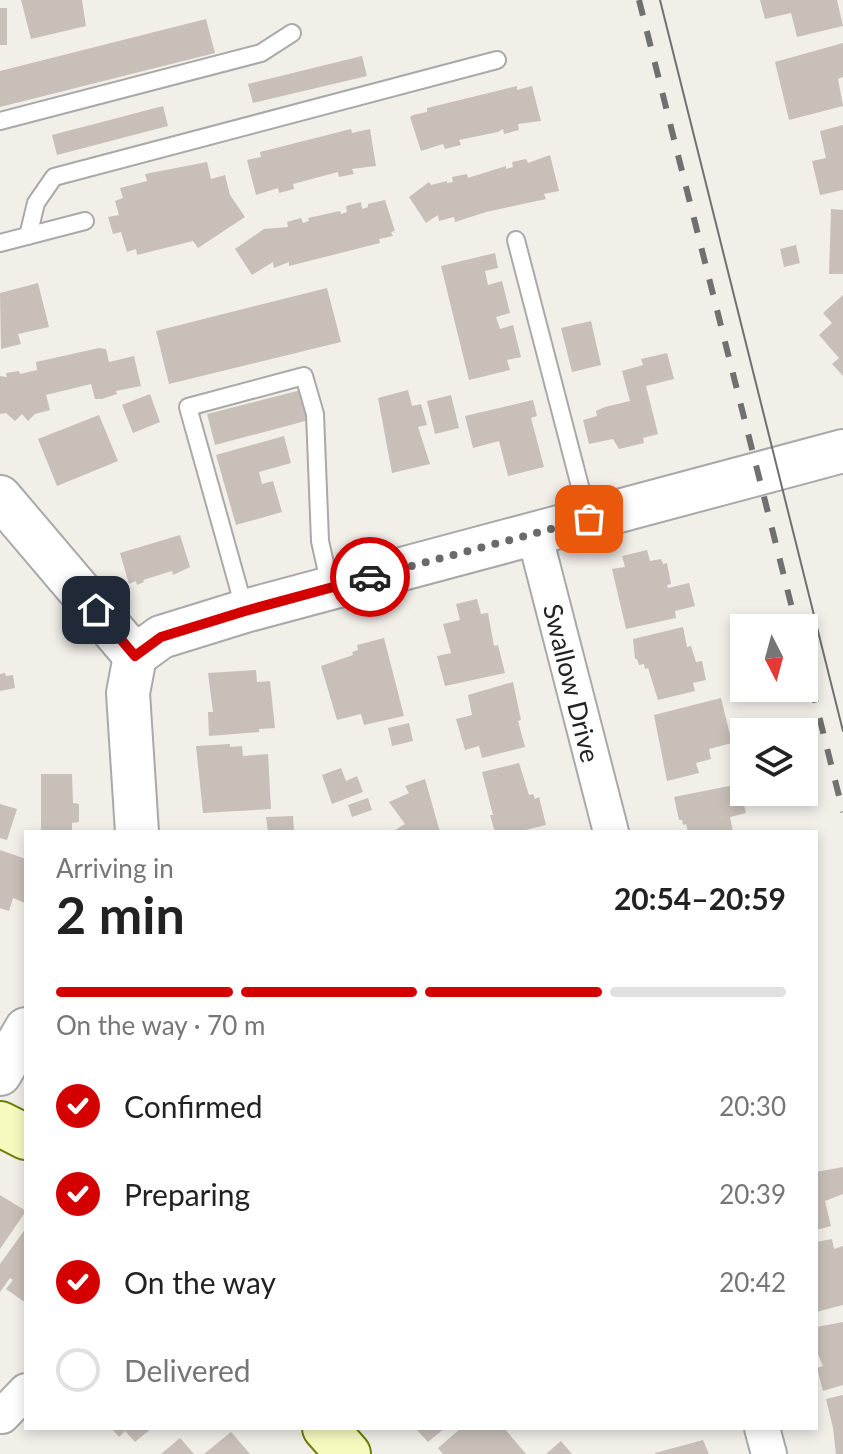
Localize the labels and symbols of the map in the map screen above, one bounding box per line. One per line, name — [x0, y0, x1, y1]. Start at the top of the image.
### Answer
pin — [555, 485, 623, 553]
courier — [330, 537, 410, 617]
pin — [62, 576, 130, 644]
street label: Swallow Drive — [537, 600, 607, 766]
north arrow — [730, 614, 818, 702]

